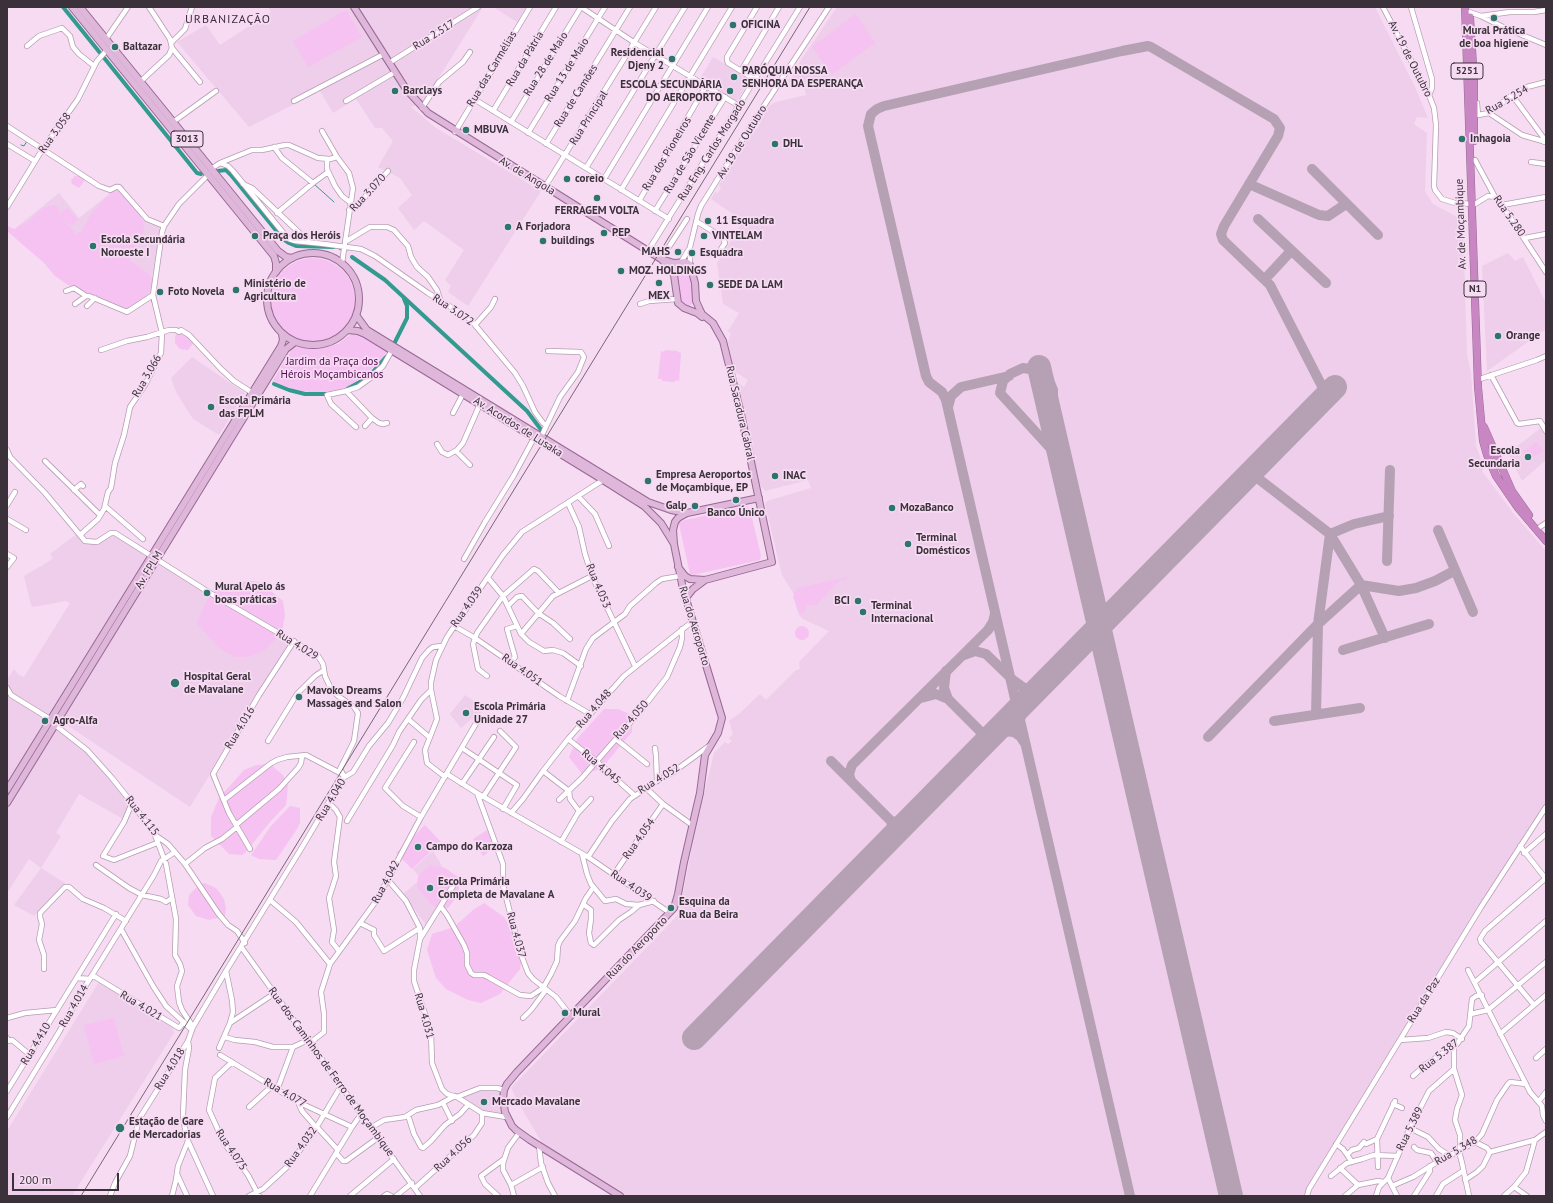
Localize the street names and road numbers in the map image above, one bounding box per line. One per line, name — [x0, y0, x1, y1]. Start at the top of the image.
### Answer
street label: Rua 2.517 — [411, 17, 457, 53]
street label: Av. 19 de Outubro — [1385, 19, 1435, 99]
street label: Rua das Carmélias — [464, 29, 520, 109]
street label: Rua da Pátria — [503, 29, 547, 89]
street label: Rua 28 de Maio — [521, 29, 571, 99]
street label: Rua 13 de Maio — [542, 35, 592, 105]
street label: Rua de Camões — [551, 62, 601, 130]
road number: 5251 — [1451, 63, 1483, 79]
street label: Rua 5.254 — [1483, 83, 1531, 117]
street label: Rua Principal — [567, 88, 611, 148]
street label: Rua Eng. Carlos Morgado — [675, 97, 749, 203]
street label: Av. 19 de Outubro — [714, 103, 770, 181]
street label: Rua 3.058 — [36, 110, 74, 156]
street label: Rua de São Vicente — [661, 112, 719, 196]
street label: Rua dos Pioneiros — [640, 115, 694, 193]
road number: 3013 — [171, 131, 203, 147]
street label: Av. de Angola — [497, 154, 557, 198]
street label: Rua 3.070 — [347, 171, 389, 215]
street label: Av. de Moçambique — [1453, 179, 1469, 269]
street label: Rua 5.280 — [1490, 193, 1528, 239]
road number: N1 — [1464, 281, 1486, 297]
street label: Rua 3.072 — [430, 291, 476, 329]
street label: Rua 3.066 — [130, 352, 164, 400]
street label: Rua Sacadura Cabral — [723, 365, 757, 461]
street label: Av. Acordos de Lusaka — [471, 394, 565, 460]
street label: Av. FPLM — [133, 549, 165, 591]
street label: Rua 4.053 — [583, 562, 613, 610]
street label: Rua 4.039 — [448, 584, 486, 630]
street label: Rua do Aeroporto — [676, 585, 712, 667]
street label: Rua 4.029 — [274, 627, 320, 663]
street label: Rua 4.051 — [499, 651, 545, 689]
street label: Rua 4.048 — [574, 687, 614, 731]
street label: Rua 4.050 — [611, 698, 651, 742]
street label: Rua 4.016 — [222, 704, 258, 752]
street label: Rua 4.045 — [579, 747, 623, 787]
street label: Rua 4.052 — [636, 761, 682, 797]
street label: Rua 4.040 — [313, 776, 349, 824]
street label: Rua 4.115 — [122, 793, 162, 839]
street label: Rua 4.054 — [620, 816, 658, 862]
street label: Rua 4.042 — [369, 858, 403, 906]
street label: Rua 4.039 — [608, 867, 654, 905]
street label: Rua 4.037 — [504, 911, 528, 959]
street label: Rua do Aeroporto — [604, 914, 670, 982]
street label: Rua da Paz — [1405, 975, 1443, 1025]
street label: Rua 4.014 — [57, 982, 91, 1030]
street label: Rua dos Caminhos de Ferro de Moçambique — [265, 985, 397, 1159]
street label: Rua 4.021 — [117, 988, 165, 1024]
street label: Rua 4.031 — [411, 992, 437, 1040]
street label: Rua 4.410 — [18, 1020, 54, 1068]
street label: Rua 5.387 — [1416, 1036, 1462, 1076]
street label: Rua 4.018 — [152, 1046, 188, 1092]
street label: Rua 4.077 — [261, 1076, 309, 1110]
street label: Rua 5.389 — [1394, 1105, 1426, 1153]
street label: Rua 4.032 — [282, 1124, 320, 1170]
street label: Rua 4.075 — [212, 1127, 250, 1173]
street label: Rua 4.056 — [431, 1133, 475, 1175]
street label: Rua 5.348 — [1432, 1134, 1480, 1168]

